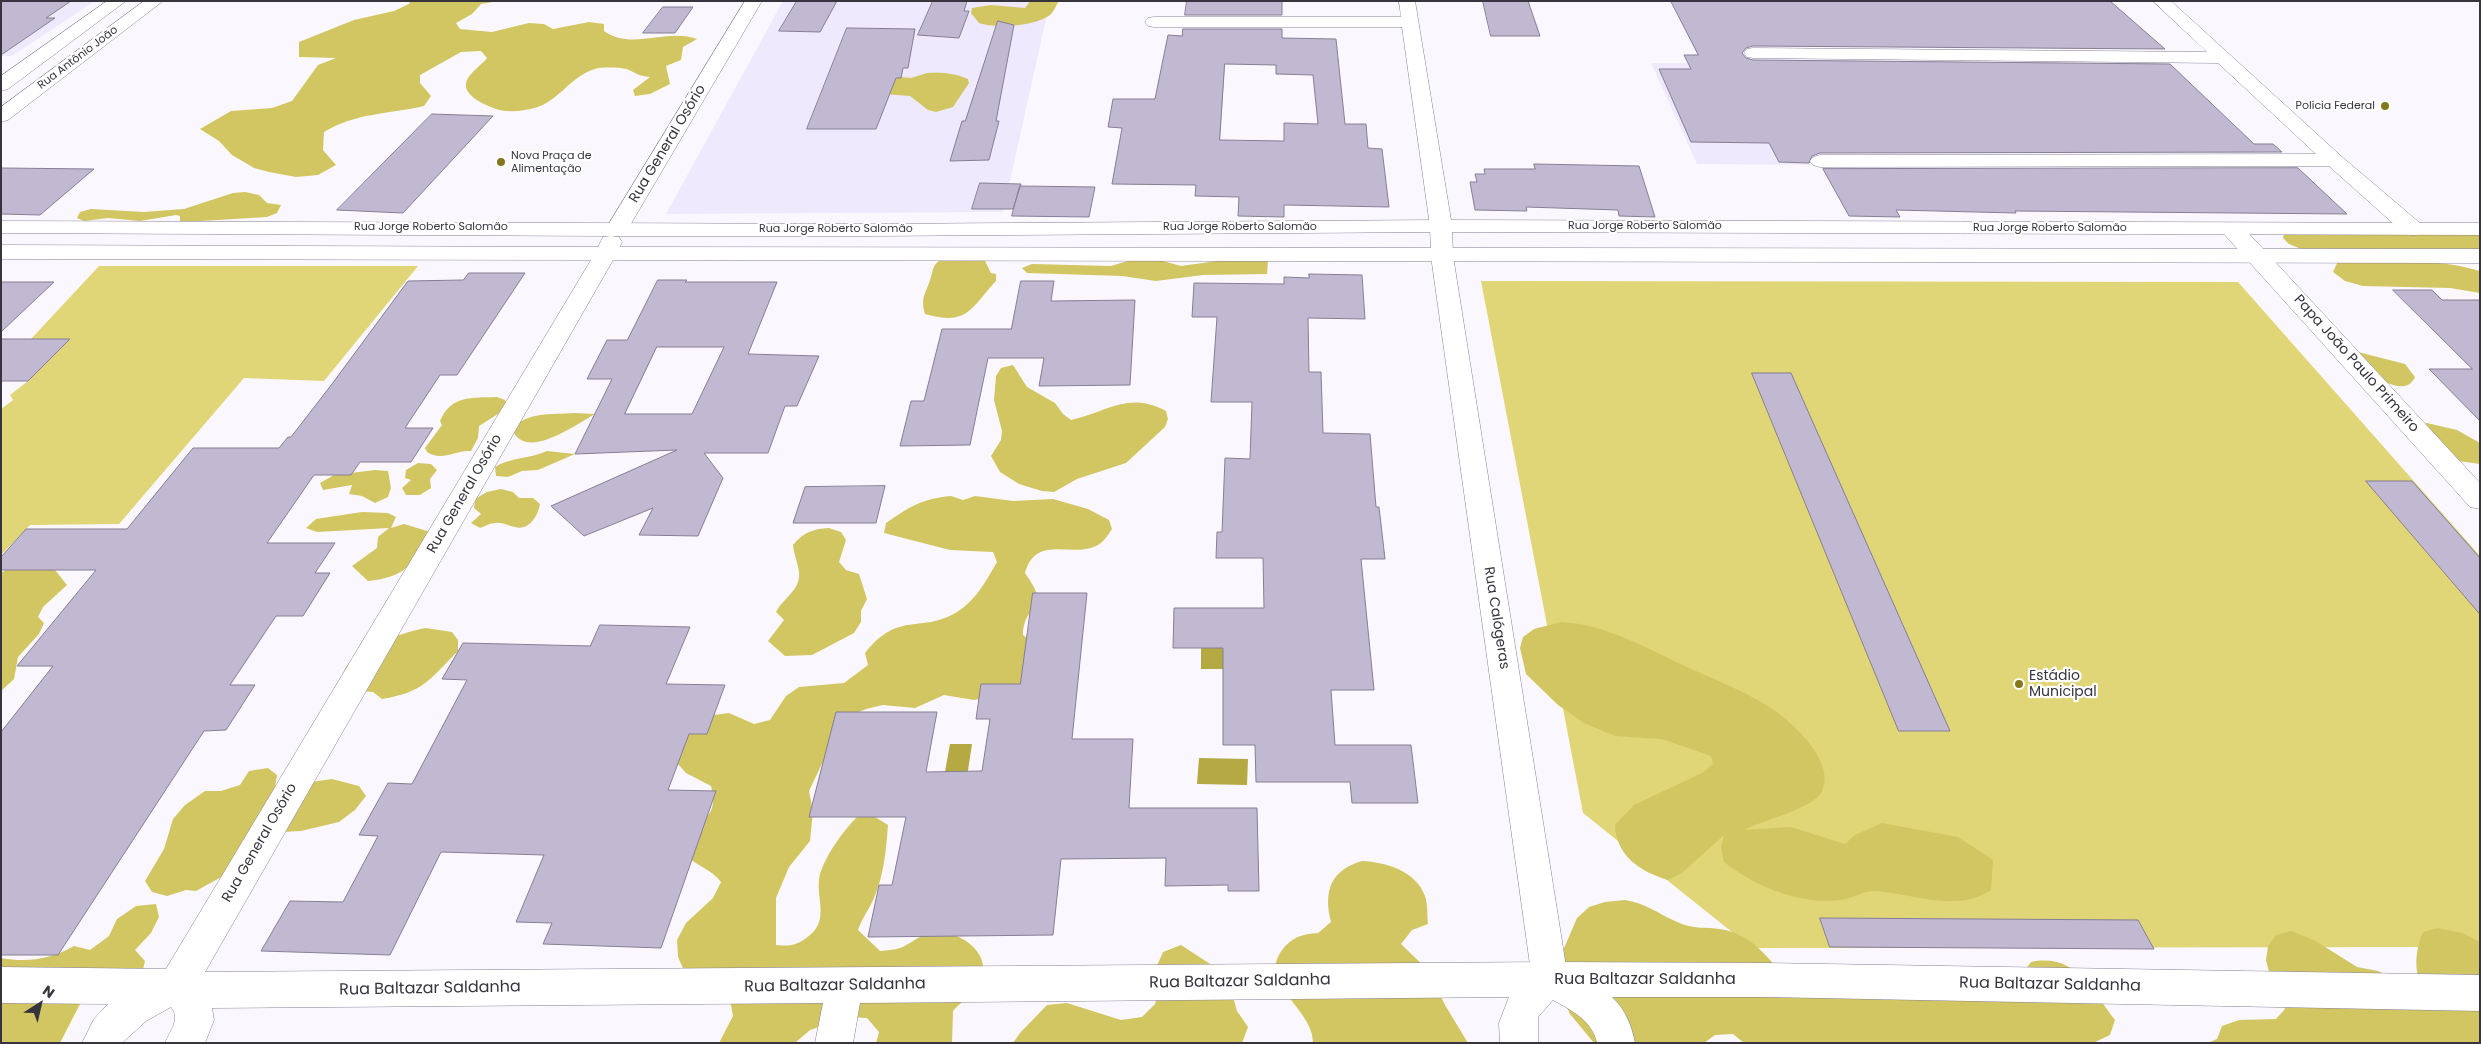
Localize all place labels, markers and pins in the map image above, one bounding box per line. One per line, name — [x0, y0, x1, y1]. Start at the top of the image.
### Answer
place label: Polícia Federal — [2296, 99, 2375, 113]
marker: Polícia Federal — [2379, 100, 2391, 112]
place label: Nova Praça de Alimentação — [511, 149, 592, 175]
marker: Nova Praça de Alimentação — [495, 156, 507, 168]
place label: Estádio Municipal — [2029, 668, 2097, 700]
marker: Estádio Municipal — [2013, 678, 2025, 690]

